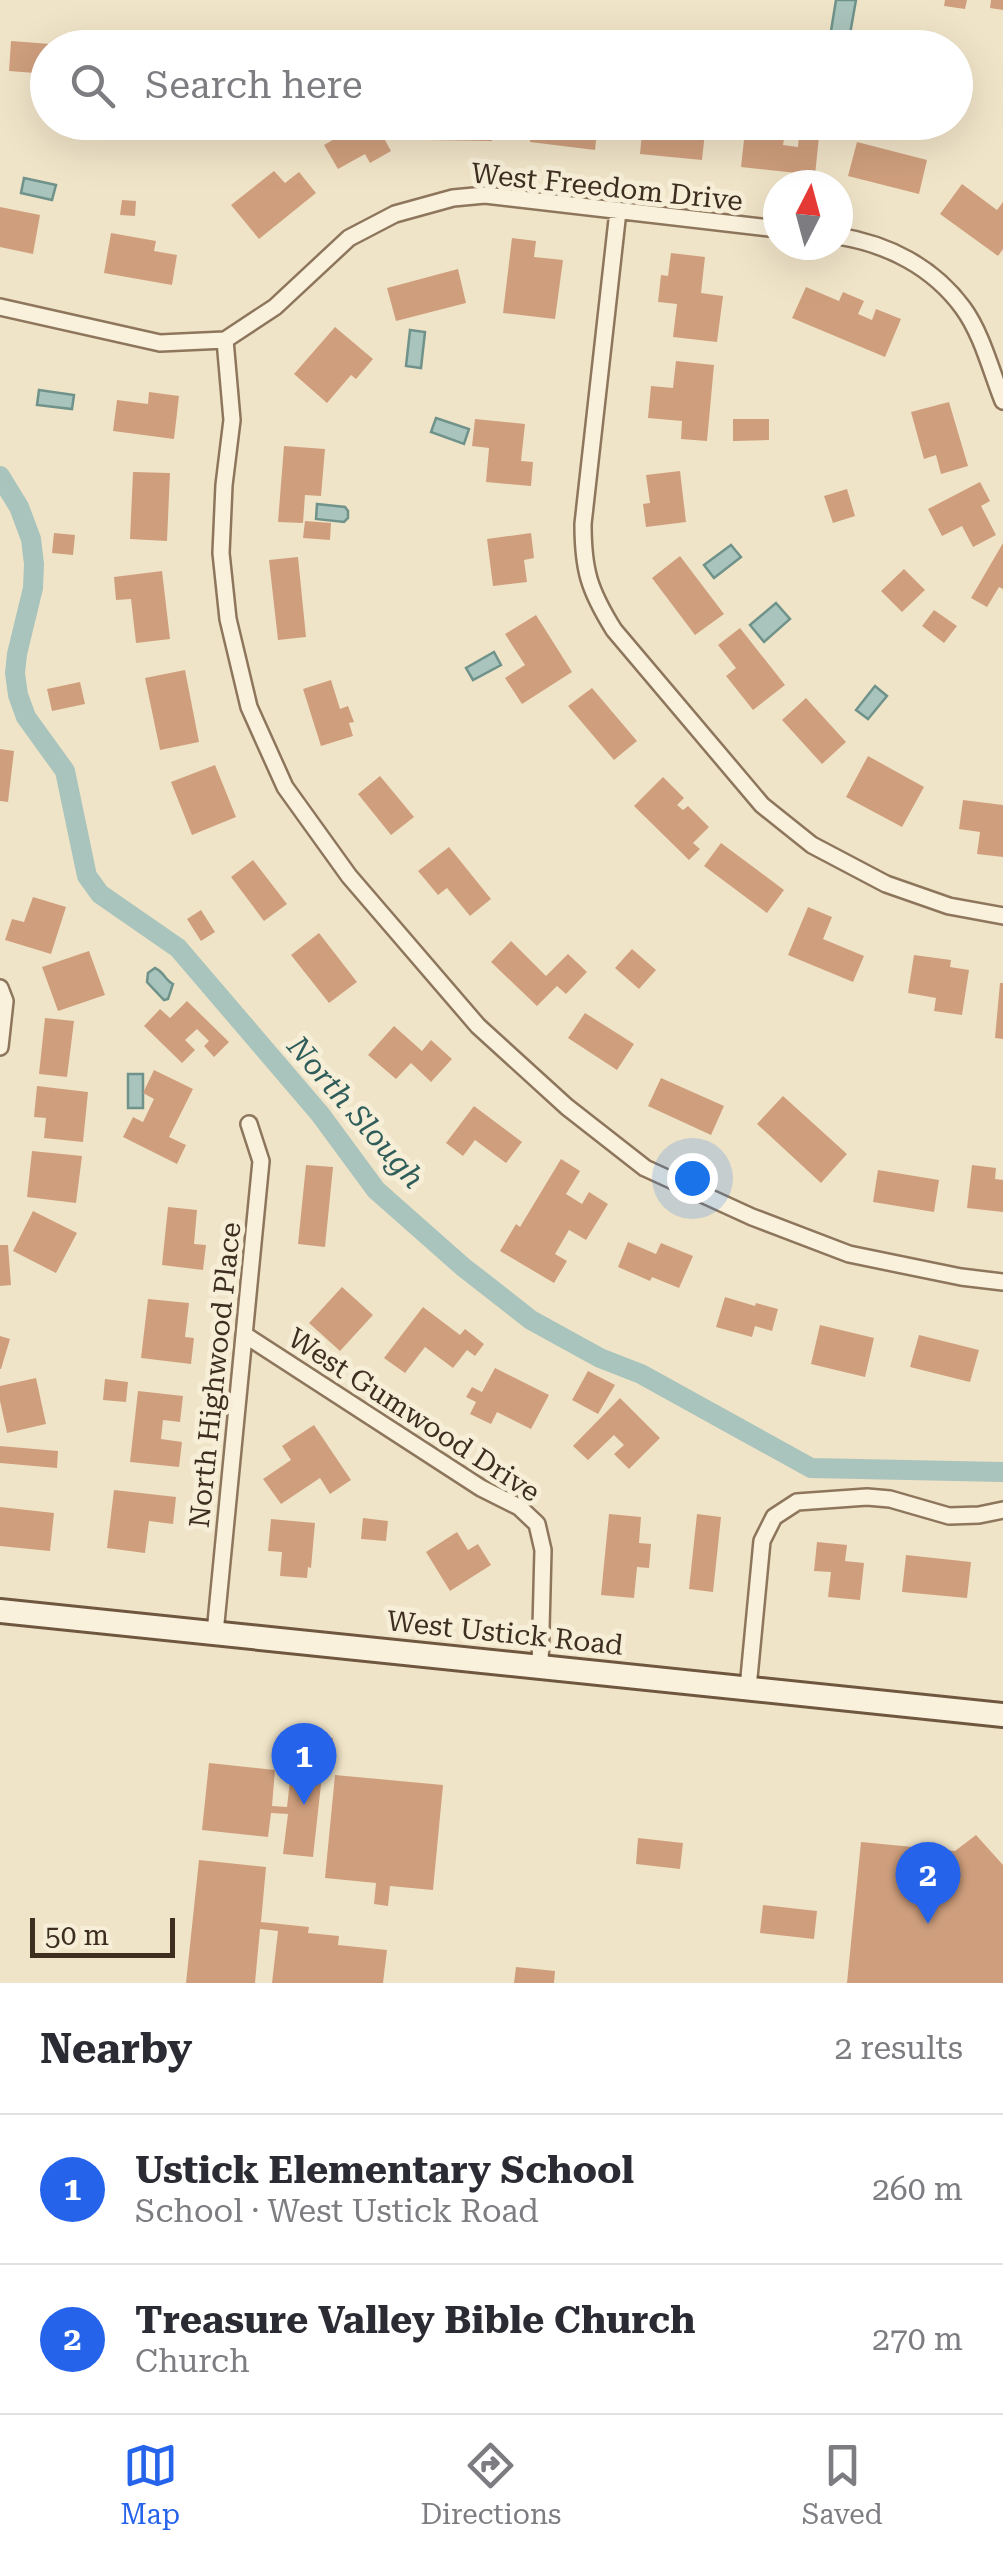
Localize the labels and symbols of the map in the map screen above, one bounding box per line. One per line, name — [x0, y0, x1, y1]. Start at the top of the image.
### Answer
street label: West Freedom Drive — [469, 156, 745, 218]
north arrow — [763, 170, 853, 260]
water label: North Slough — [280, 1028, 431, 1195]
your location — [667, 1153, 718, 1204]
street label: North Highwood Place — [183, 1221, 247, 1529]
street label: West Gumwood Drive — [282, 1321, 546, 1509]
street label: West Ustick Road — [385, 1604, 625, 1662]
pin: 1 — [272, 1722, 336, 1805]
pin: 2 — [896, 1842, 960, 1924]
scale bar — [30, 1913, 175, 1958]

